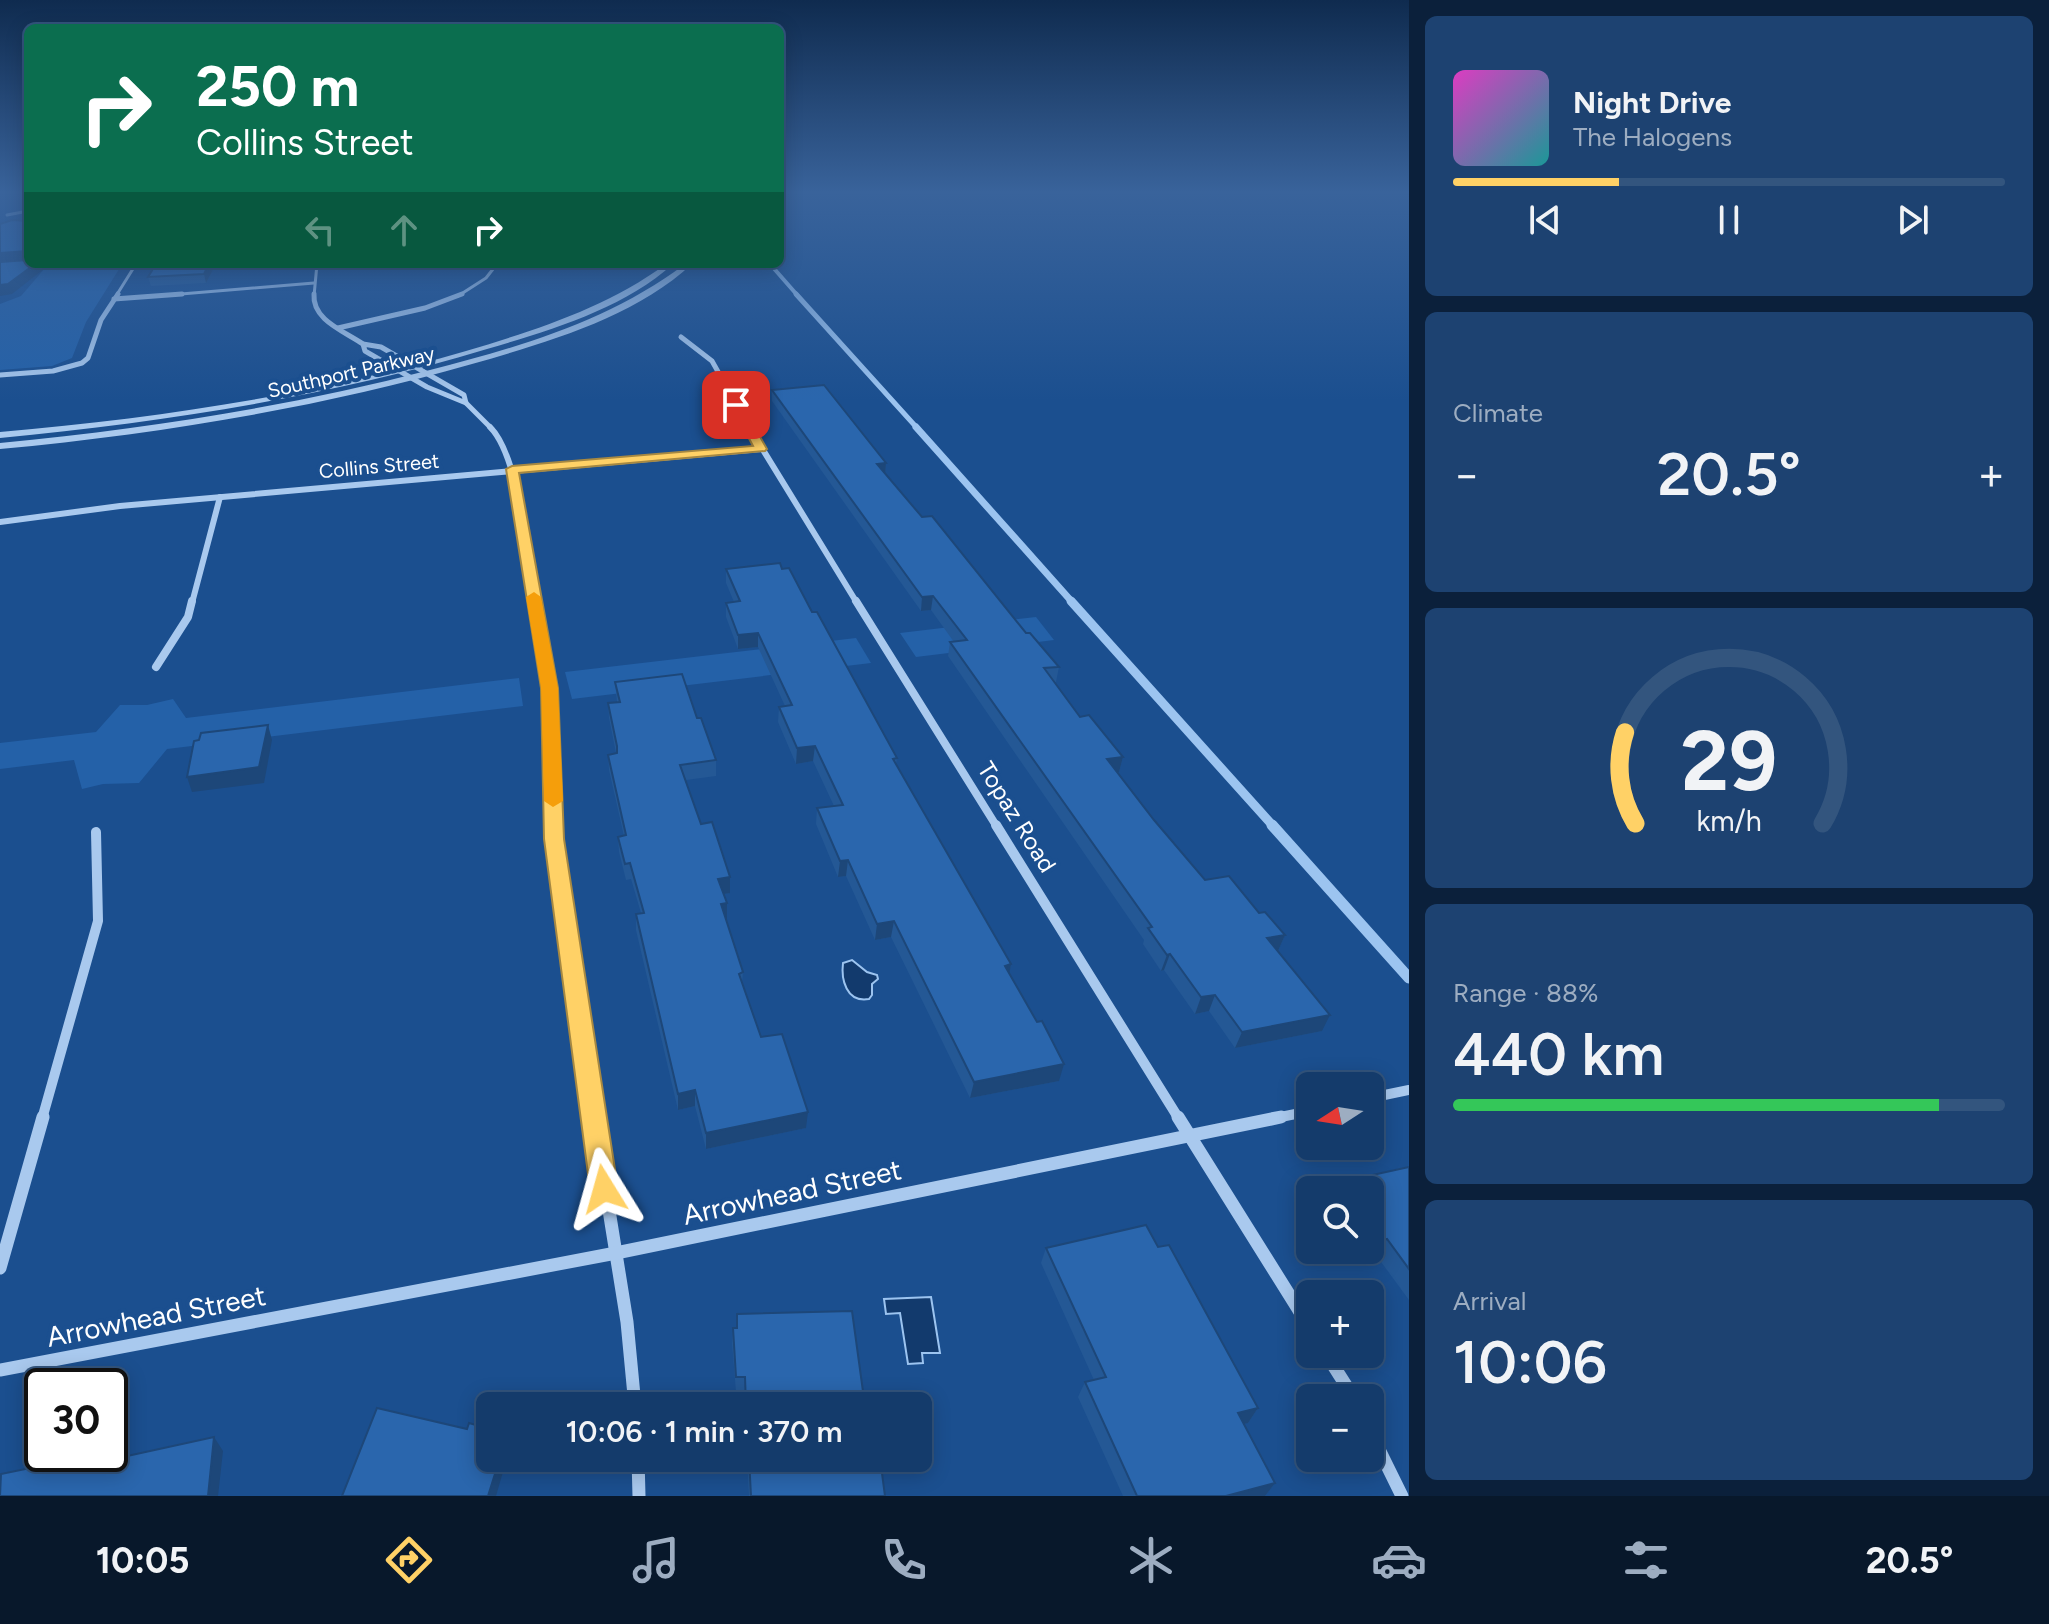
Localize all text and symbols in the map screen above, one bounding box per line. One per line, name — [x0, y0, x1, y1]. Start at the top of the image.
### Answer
text: 250 m — [196, 53, 359, 120]
icon: right — [64, 56, 168, 160]
text: Night Drive — [1573, 84, 1731, 121]
text: Collins Street — [196, 121, 414, 164]
text: The Halogens — [1573, 121, 1732, 153]
icon: previous — [1523, 198, 1567, 242]
icon: pause — [1707, 198, 1751, 242]
icon: next — [1891, 198, 1935, 242]
icon: left — [298, 208, 342, 252]
icon: ahead — [382, 208, 426, 252]
icon: right — [466, 208, 510, 252]
street label: Southport Parkway — [265, 341, 437, 403]
pin — [702, 371, 770, 439]
icon: arrive — [714, 383, 758, 427]
text: Climate — [1453, 397, 1543, 429]
text: 20.5° — [1657, 438, 1801, 510]
text: − — [1453, 448, 1480, 501]
text: + — [1978, 448, 2005, 501]
street label: Collins Street — [318, 449, 440, 483]
text: 29 — [1681, 711, 1777, 811]
street label: Topaz Road — [972, 756, 1062, 878]
text: km/h — [1696, 804, 1762, 838]
text: Range · 88% — [1453, 977, 1598, 1009]
text: 440 km — [1453, 1018, 1664, 1090]
north arrow — [1296, 1072, 1384, 1160]
map controls — [1296, 1072, 1384, 1472]
position arrow — [562, 1147, 646, 1231]
street label: Arrowhead Street — [680, 1152, 904, 1232]
button: search — [1296, 1176, 1384, 1264]
street label: Arrowhead Street — [43, 1278, 269, 1354]
button: + — [1296, 1280, 1384, 1368]
text: Arrival — [1453, 1285, 1526, 1317]
text: 10:06 — [1453, 1326, 1607, 1398]
speed limit sign: 30 — [24, 1368, 128, 1472]
button: − — [1296, 1384, 1384, 1472]
text: 10:06 · 1 min · 370 m — [566, 1413, 842, 1450]
icon: directions — [381, 1532, 437, 1588]
icon: music — [628, 1532, 684, 1588]
icon: phone — [876, 1532, 932, 1588]
icon: climate — [1123, 1532, 1179, 1588]
icon: car — [1371, 1532, 1427, 1588]
icon: filters — [1618, 1532, 1674, 1588]
text: 10:05 — [96, 1539, 189, 1582]
text: 20.5° — [1866, 1539, 1953, 1582]

